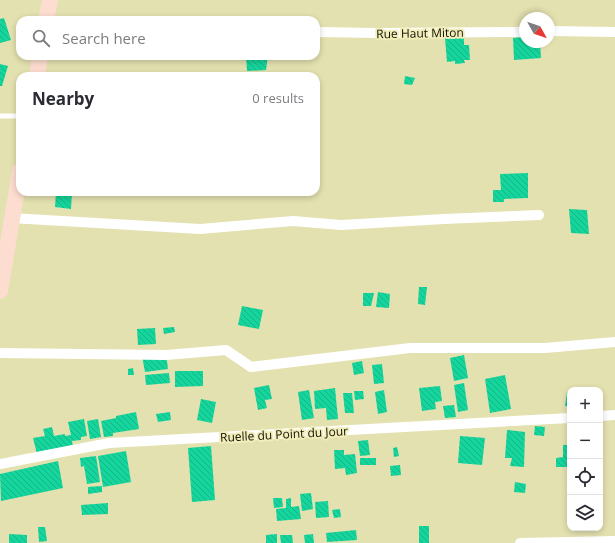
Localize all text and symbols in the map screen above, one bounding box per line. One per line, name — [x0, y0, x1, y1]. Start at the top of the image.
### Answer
north arrow — [519, 12, 555, 48]
search box — [16, 16, 320, 60]
street label: Rue Haut Miton — [376, 24, 464, 42]
icon: search — [30, 27, 52, 49]
text: Search here — [62, 28, 146, 48]
text: Nearby — [32, 87, 94, 110]
text: 0 results — [252, 89, 304, 107]
map controls — [567, 387, 603, 531]
button: + — [567, 387, 603, 423]
street label: Ruelle du Point du Jour — [220, 422, 348, 446]
button: − — [567, 423, 603, 459]
button: locate — [567, 459, 603, 495]
button: layers — [567, 495, 603, 531]

